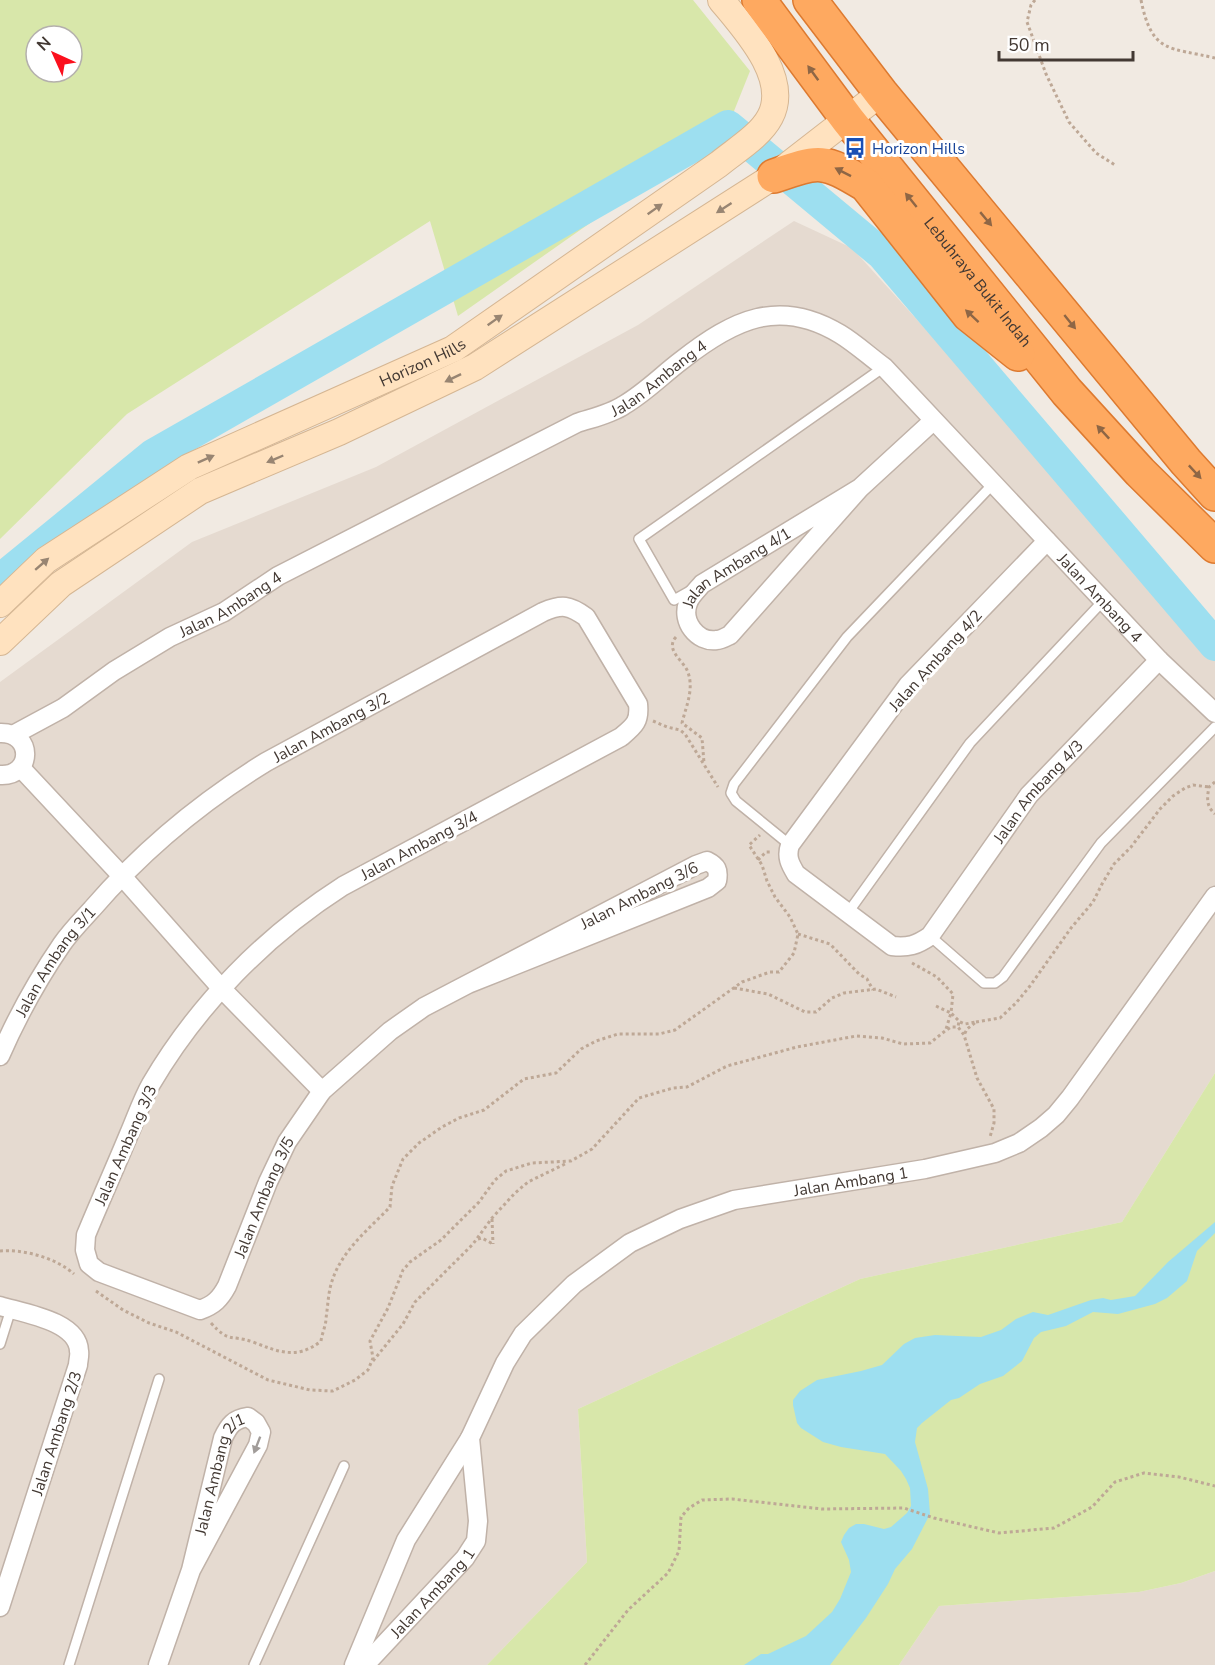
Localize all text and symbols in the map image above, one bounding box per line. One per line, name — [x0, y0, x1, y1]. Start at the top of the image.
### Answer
north arrow — [24, 24, 84, 84]
scale bar — [999, 24, 1132, 62]
text: N — [32, 32, 56, 56]
text: 50 m — [1008, 33, 1050, 57]
one-way arrow — [807, 66, 819, 82]
bus stop icon: Horizon Hills — [843, 136, 867, 160]
place label: Horizon Hills — [872, 138, 965, 160]
one-way arrow — [835, 167, 852, 177]
one-way arrow — [906, 192, 918, 207]
one-way arrow — [716, 202, 732, 213]
one-way arrow — [646, 203, 662, 215]
one-way arrow — [979, 211, 992, 227]
street label: Lebuhraya Bukit Indah — [918, 213, 1036, 352]
one-way arrow — [965, 310, 980, 323]
one-way arrow — [486, 314, 502, 326]
one-way arrow — [1064, 314, 1076, 329]
street label: Horizon Hills — [376, 333, 471, 393]
street label: Jalan Ambang 4 — [607, 335, 712, 423]
one-way arrow — [444, 373, 461, 383]
one-way arrow — [1097, 425, 1111, 439]
one-way arrow — [198, 454, 216, 464]
one-way arrow — [266, 454, 284, 464]
one-way arrow — [1188, 464, 1201, 479]
street label: Jalan Ambang 4/1 — [677, 523, 795, 611]
street label: Jalan Ambang 4 — [1051, 548, 1147, 648]
one-way arrow — [35, 557, 50, 571]
street label: Jalan Ambang 4 — [175, 566, 287, 644]
street label: Jalan Ambang 4/2 — [884, 605, 987, 717]
street label: Jalan Ambang 3/2 — [268, 687, 394, 769]
street label: Jalan Ambang 4/3 — [988, 735, 1089, 849]
street label: Jalan Ambang 3/4 — [356, 806, 482, 886]
street label: Jalan Ambang 3/6 — [576, 857, 702, 936]
street label: Jalan Ambang 3/1 — [10, 902, 101, 1022]
street label: Jalan Ambang 3/3 — [89, 1082, 162, 1210]
street label: Jalan Ambang 3/5 — [229, 1132, 300, 1262]
street label: Jalan Ambang 1 — [791, 1162, 910, 1202]
street label: Jalan Ambang 2/3 — [26, 1368, 87, 1499]
street label: Jalan Ambang 2/1 — [190, 1408, 248, 1538]
one-way arrow — [251, 1436, 261, 1454]
street label: Jalan Ambang 1 — [385, 1544, 481, 1644]

